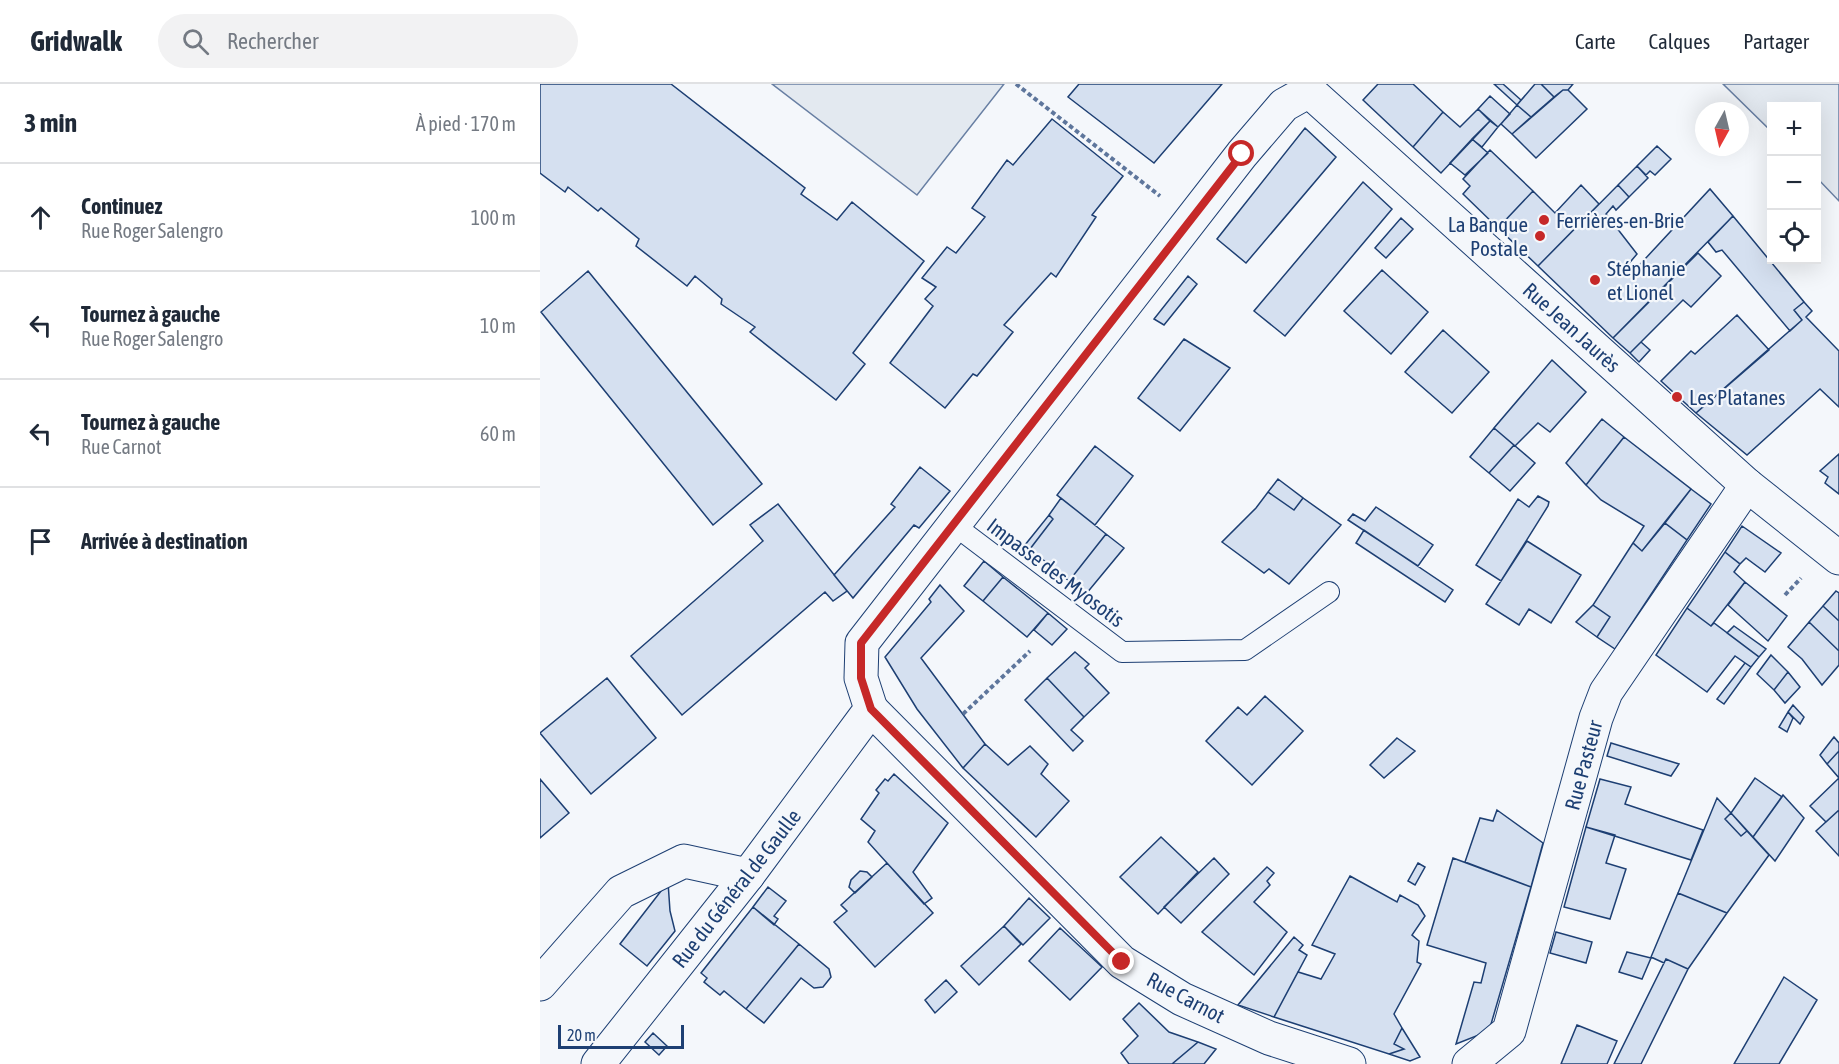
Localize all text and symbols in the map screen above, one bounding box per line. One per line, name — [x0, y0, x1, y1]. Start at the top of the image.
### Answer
search box — [158, 14, 578, 68]
text: Gridwalk — [30, 25, 122, 57]
icon: search — [179, 25, 212, 58]
text: Rechercher — [227, 28, 318, 54]
text: Carte — [1575, 29, 1616, 53]
text: Calques — [1649, 29, 1710, 53]
text: Partager — [1743, 29, 1809, 53]
north arrow — [1695, 102, 1749, 156]
map controls — [1767, 102, 1821, 264]
button: + — [1767, 102, 1821, 156]
text: 3 min — [24, 108, 77, 138]
text: À pied · 170 m — [416, 112, 516, 135]
route start — [1228, 140, 1254, 166]
button: − — [1767, 156, 1821, 210]
text: Continuez — [81, 193, 163, 219]
icon: ahead — [24, 201, 57, 234]
text: 100 m — [471, 206, 516, 229]
place label: Ferrières-en-Brie — [1556, 208, 1684, 232]
button: locate — [1767, 210, 1821, 264]
place label: La Banque Postale — [1448, 212, 1528, 260]
marker: Ferrières-en-Brie — [1537, 213, 1551, 227]
text: Rue Roger Salengro — [81, 219, 223, 242]
marker: La Banque Postale — [1533, 229, 1547, 243]
place label: Stéphanie et Lionel — [1607, 256, 1686, 304]
marker: Stéphanie et Lionel — [1588, 273, 1602, 287]
street label: Rue Jean Jaurès — [1519, 277, 1625, 377]
text: Tournez à gauche — [81, 301, 220, 327]
icon: left — [24, 309, 57, 342]
text: 10 m — [480, 314, 516, 337]
text: Rue Roger Salengro — [81, 327, 223, 350]
place label: Les Platanes — [1689, 385, 1786, 409]
marker: Les Platanes — [1670, 390, 1684, 404]
text: Tournez à gauche — [81, 409, 220, 435]
icon: left — [24, 417, 57, 450]
text: 60 m — [480, 422, 516, 445]
text: Rue Carnot — [81, 435, 162, 458]
street label: Impasse des Myosotis — [983, 513, 1129, 631]
icon: arrive — [24, 525, 57, 558]
text: Arrivée à destination — [81, 528, 248, 554]
street label: Rue Pasteur — [1560, 717, 1607, 812]
street label: Rue du Général de Gaulle — [667, 804, 805, 972]
route end — [1108, 948, 1134, 974]
street label: Rue Carnot — [1143, 967, 1229, 1027]
scale bar — [558, 1022, 684, 1050]
text: 20 m — [567, 1026, 596, 1044]

